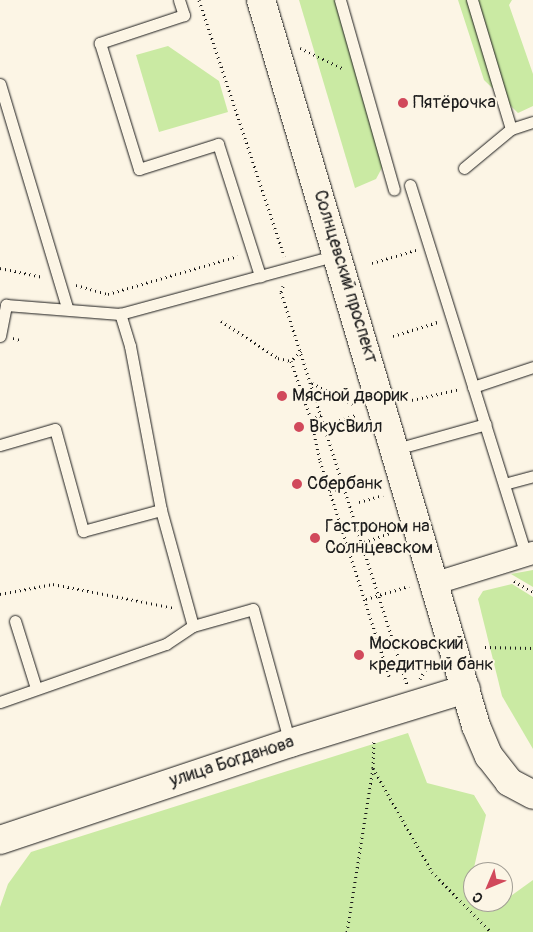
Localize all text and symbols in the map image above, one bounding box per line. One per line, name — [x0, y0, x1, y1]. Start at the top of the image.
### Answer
place label: Пятёрочка — [413, 92, 496, 114]
marker: Пятёрочка — [397, 97, 409, 109]
street label: Солнцевский проспект — [308, 188, 382, 366]
place label: Мясной дворик — [292, 385, 409, 407]
marker: Мясной дворик — [276, 390, 288, 402]
place label: ВкусВилл — [309, 416, 382, 438]
marker: ВкусВилл — [293, 421, 305, 433]
place label: Сбербанк — [307, 473, 383, 495]
marker: Сбербанк — [291, 478, 303, 490]
place label: Гастроном на Солнцевском — [325, 517, 433, 560]
marker: Гастроном на Солнцевском — [309, 532, 321, 544]
place label: Московский кредитный банк — [369, 634, 494, 676]
marker: Московский кредитный банк — [353, 649, 365, 661]
street label: улица Богданова — [167, 732, 297, 792]
north arrow — [463, 862, 513, 912]
text: С — [469, 888, 487, 906]

